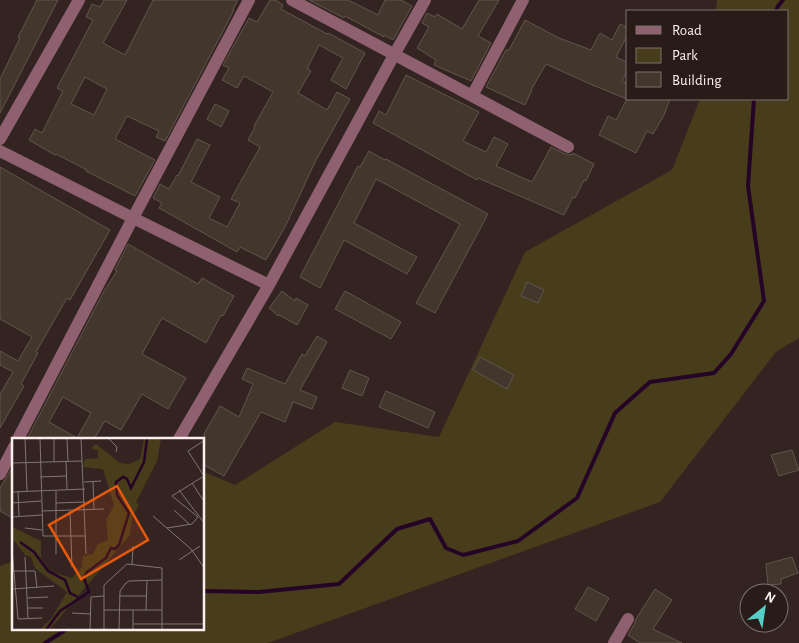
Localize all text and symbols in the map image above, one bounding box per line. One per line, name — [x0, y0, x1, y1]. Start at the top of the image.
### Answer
legend — [626, 10, 789, 100]
text: Road — [672, 23, 702, 38]
text: Park — [672, 48, 698, 63]
text: Building — [672, 73, 722, 88]
inset map — [12, 438, 205, 630]
north arrow — [739, 583, 789, 633]
text: N — [762, 589, 778, 606]

